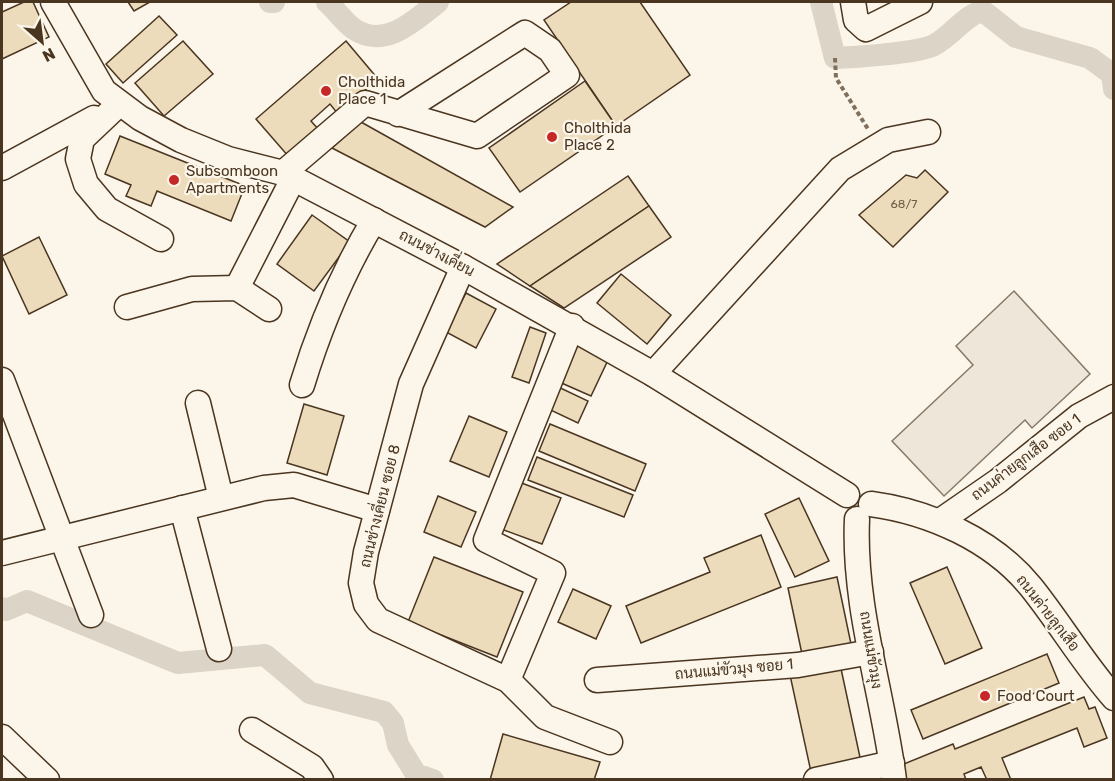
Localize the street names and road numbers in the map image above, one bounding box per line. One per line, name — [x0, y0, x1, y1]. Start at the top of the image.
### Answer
street label: ถนนช่างเคี่ยน — [396, 220, 481, 280]
street label: ถนนค่ายลูกเสือ ซอย 1 — [967, 409, 1085, 505]
street label: ถนนช่างเคี่ยน ซอย 8 — [350, 441, 404, 569]
street label: ถนนค่ายลูกเสือ — [1012, 571, 1084, 655]
street label: ถนนแม่ขัวมุง — [854, 610, 887, 690]
street label: ถนนแม่ขัวมุง ซอย 1 — [674, 654, 794, 685]

